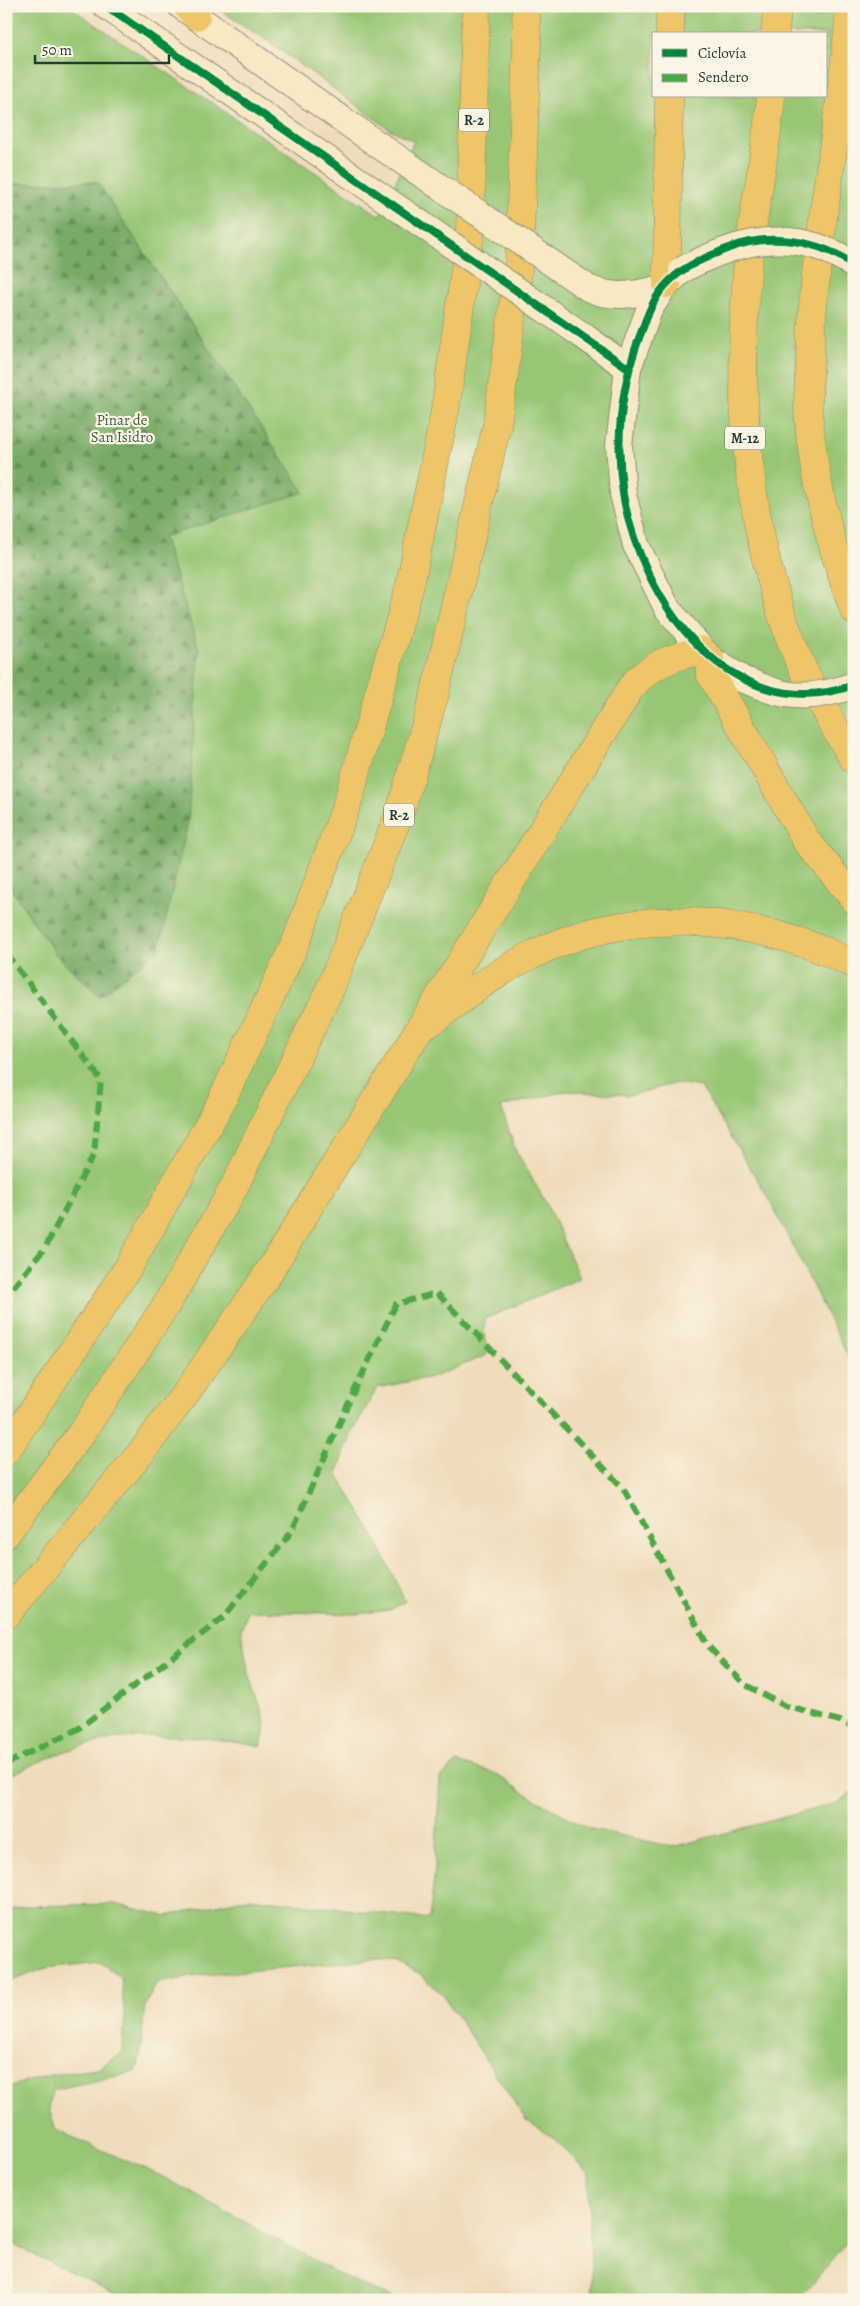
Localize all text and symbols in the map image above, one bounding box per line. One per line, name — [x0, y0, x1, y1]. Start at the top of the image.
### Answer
scale bar — [35, 32, 169, 64]
legend — [652, 32, 828, 98]
text: 50 m — [42, 40, 72, 60]
text: Ciclovía — [698, 43, 746, 63]
text: Sendero — [698, 67, 748, 87]
road number: R-2 — [459, 108, 489, 132]
park label: Pinar de San Isidro — [91, 410, 153, 447]
road number: M-12 — [725, 426, 765, 449]
road number: R-2 — [384, 804, 414, 826]

